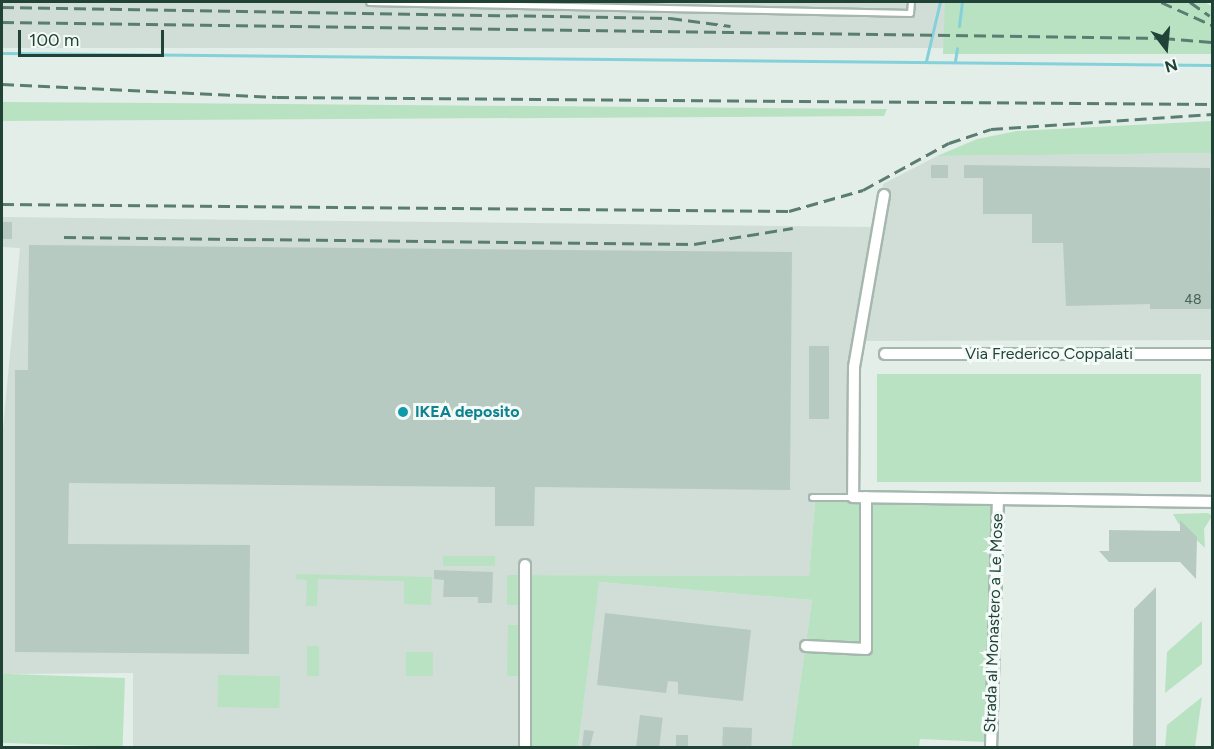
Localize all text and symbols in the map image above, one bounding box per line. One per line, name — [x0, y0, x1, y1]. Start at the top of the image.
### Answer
scale bar — [21, 18, 166, 56]
north arrow — [1136, 18, 1196, 78]
text: 100 m — [29, 29, 79, 51]
text: N — [1163, 55, 1180, 77]
house number: 48 — [1184, 292, 1202, 308]
street label: Via Frederico Coppalati — [965, 344, 1133, 364]
place label: IKEA deposito — [415, 402, 519, 422]
marker: IKEA deposito — [396, 405, 410, 419]
street label: Strada al Monastero a Le Mose — [981, 513, 1007, 733]

